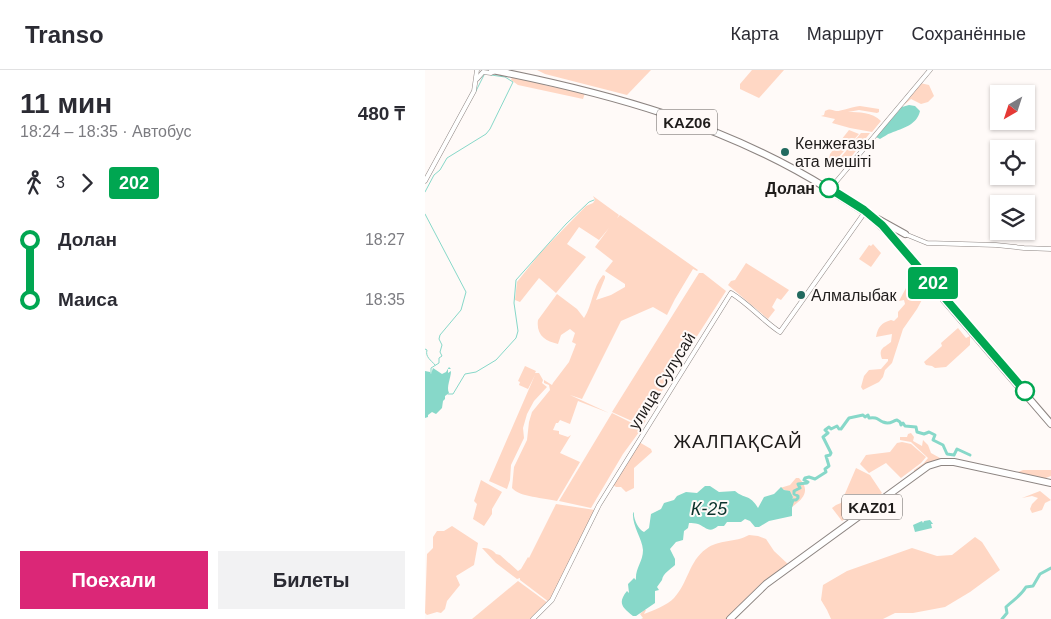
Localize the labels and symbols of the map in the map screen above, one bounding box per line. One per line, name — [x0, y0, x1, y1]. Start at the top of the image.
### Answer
north arrow — [990, 85, 1035, 130]
road number: KАZ06 — [657, 110, 717, 134]
place label: Кенжеғазы ата мешіті — [795, 135, 875, 170]
marker: Кенжеғазы ата мешіті — [779, 146, 791, 158]
marker: Долан — [819, 178, 839, 198]
place label: Долан — [765, 180, 815, 197]
line badge: 202 — [904, 267, 962, 299]
place label: Алмалыбак — [811, 287, 897, 304]
marker: Алмалыбак — [795, 289, 807, 301]
street label: улица Сулусай — [625, 330, 699, 432]
unlabelled marker — [1015, 381, 1035, 401]
district label: ЖАЛПАҚСАЙ — [673, 431, 803, 452]
road number: KАZ01 — [842, 494, 902, 520]
water label: К-25 — [691, 499, 728, 519]

